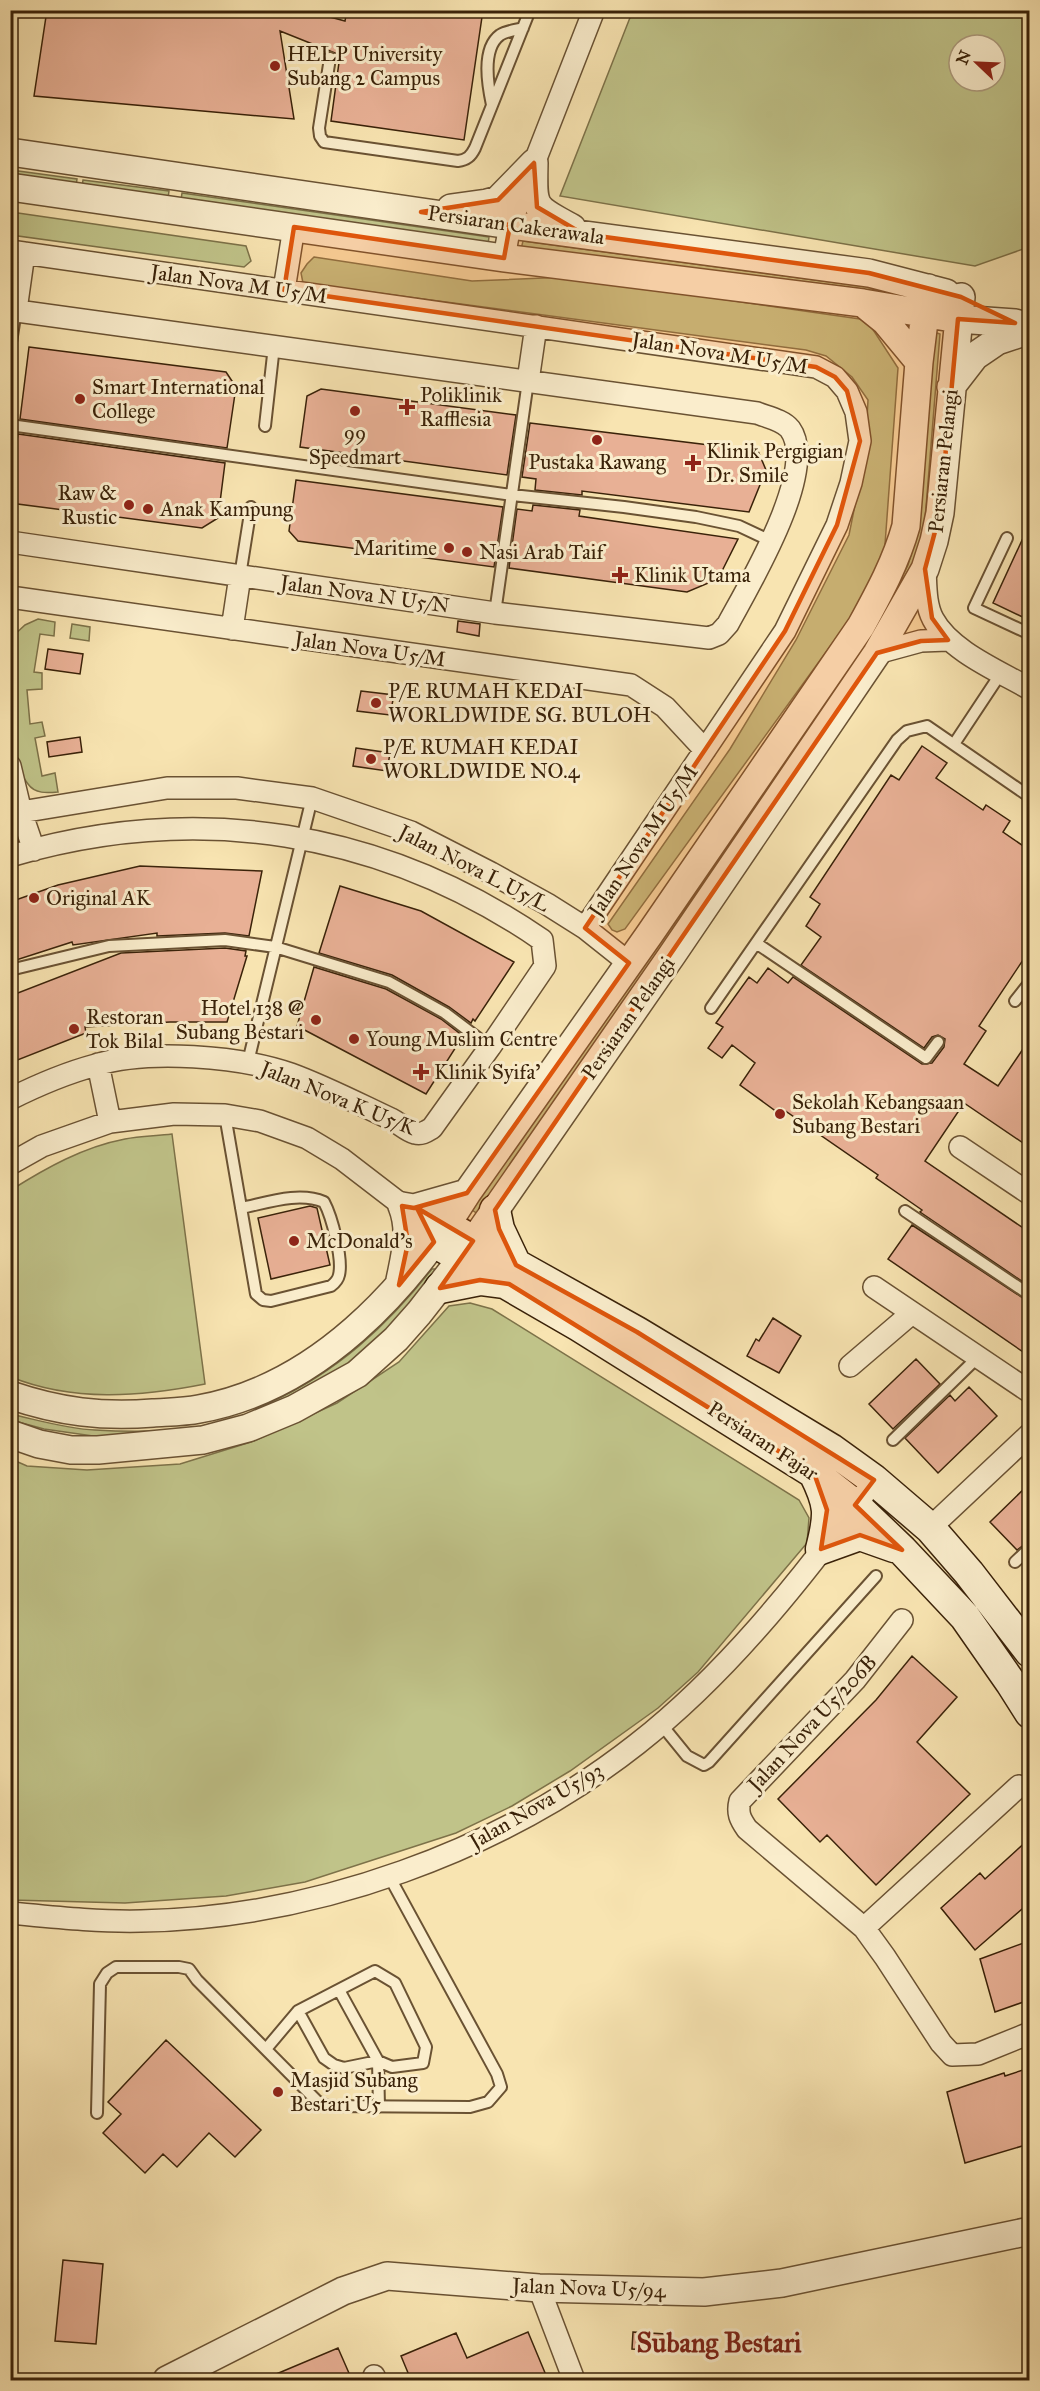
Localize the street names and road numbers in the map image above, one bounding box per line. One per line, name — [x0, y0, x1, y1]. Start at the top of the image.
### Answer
street label: Persiaran Cakerawala — [426, 200, 606, 250]
street label: Jalan Nova M U5/M — [147, 258, 329, 309]
street label: Jalan Nova M U5/M — [628, 326, 810, 380]
street label: Persiaran Pelangi — [923, 387, 964, 534]
street label: Jalan Nova N U5/N — [277, 569, 451, 619]
street label: Jalan Nova U5/M — [291, 625, 447, 672]
street label: Jalan Nova M U5/M — [581, 760, 704, 924]
street label: Jalan Nova L U5/L — [392, 818, 554, 917]
street label: Persiaran Pelangi — [576, 951, 680, 1085]
street label: Jalan Nova K U5/K — [255, 1054, 420, 1141]
street label: Persiaran Fajar — [703, 1396, 823, 1487]
street label: Jalan Nova U5/206B — [741, 1649, 882, 1798]
street label: Jalan Nova U5/93 — [463, 1757, 608, 1856]
street label: Jalan Nova U5/94 — [510, 2272, 667, 2304]

